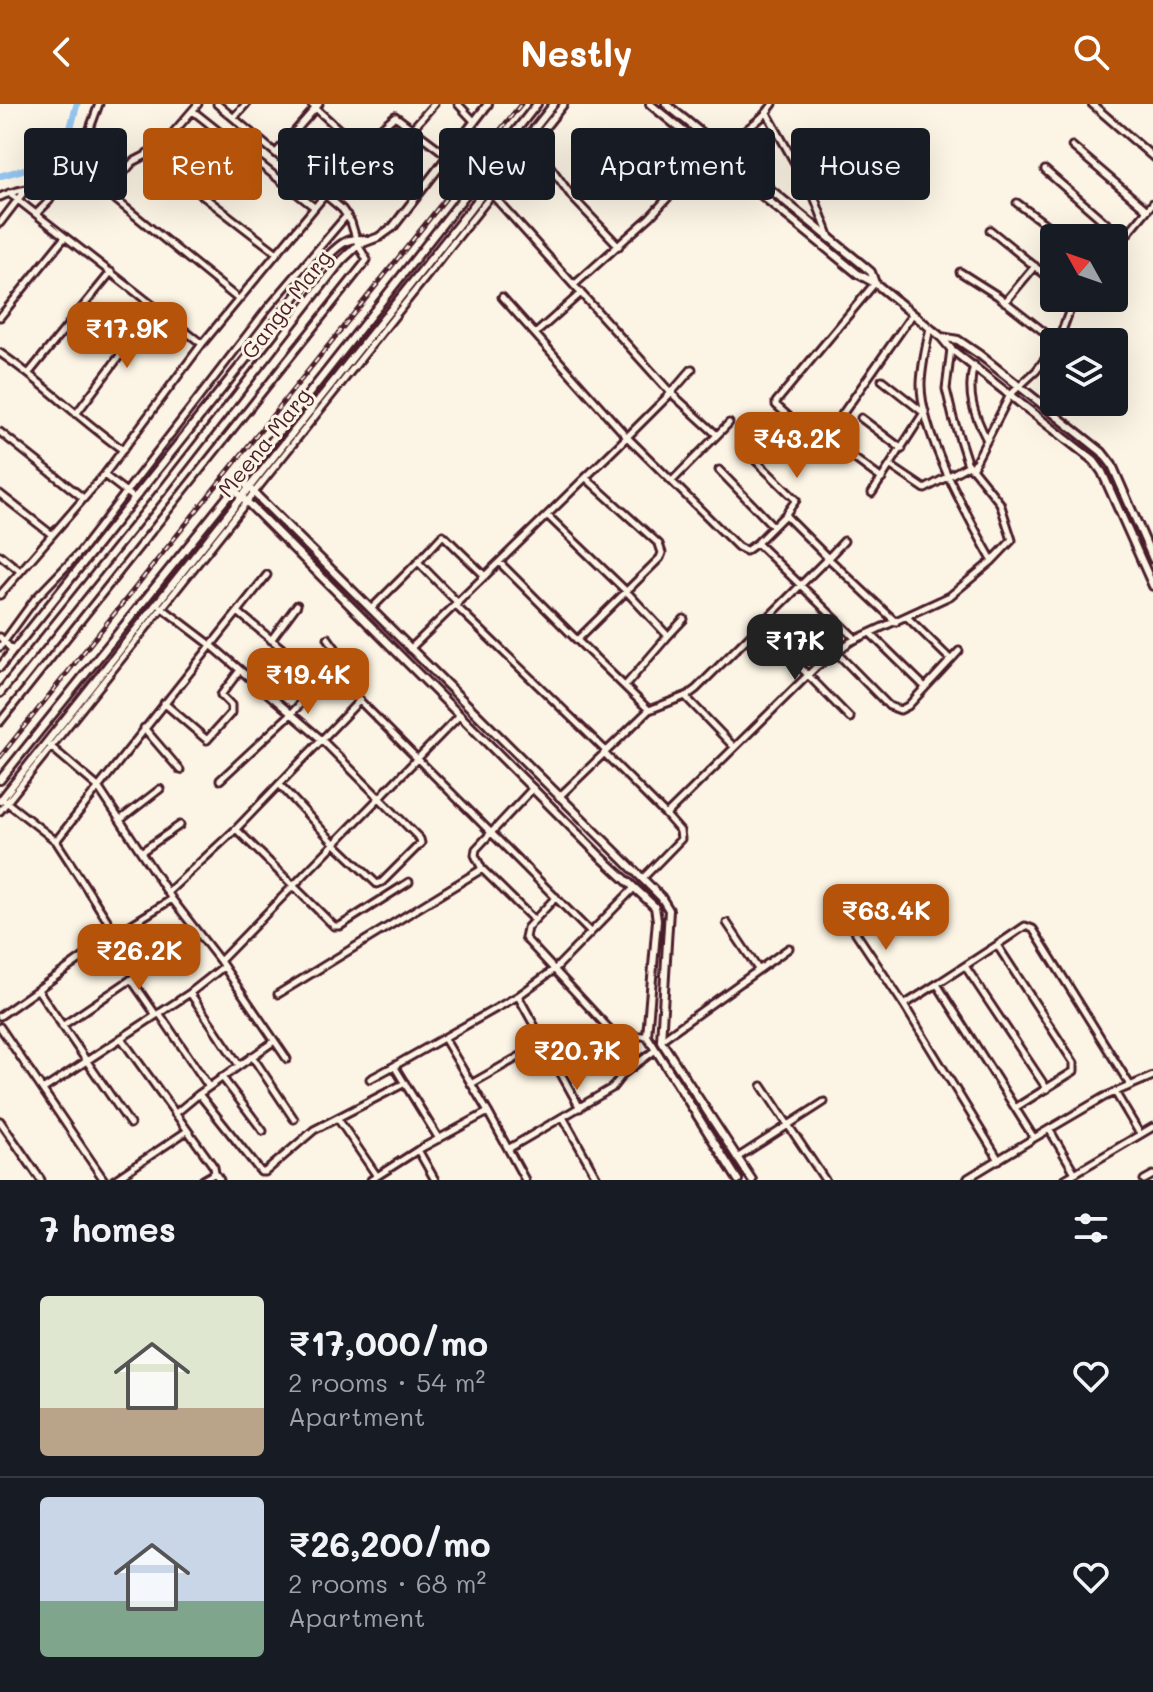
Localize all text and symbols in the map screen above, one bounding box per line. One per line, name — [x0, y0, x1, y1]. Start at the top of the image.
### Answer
text: Nestly — [520, 29, 633, 76]
icon: back — [40, 30, 84, 74]
icon: search — [1069, 30, 1113, 74]
chip: Buy — [24, 128, 127, 200]
chip: Rent — [143, 128, 262, 200]
chip: Filters — [278, 128, 423, 200]
chip: New — [439, 128, 555, 200]
chip: Apartment — [571, 128, 775, 200]
chip: House — [791, 128, 930, 200]
north arrow — [1040, 224, 1128, 312]
map controls — [1040, 224, 1128, 416]
street label: Ganga Marg — [234, 244, 338, 364]
pin: ₹17.9K — [62, 302, 192, 370]
text: ₹17.9K — [85, 311, 169, 345]
button: layers — [1040, 328, 1128, 416]
street label: Meena Marg — [211, 381, 317, 503]
pin: ₹43.2K — [732, 412, 862, 480]
text: ₹43.2K — [753, 421, 841, 455]
pin: ₹17K — [748, 614, 842, 682]
text: ₹17K — [765, 623, 825, 657]
pin: ₹19.4K — [243, 648, 373, 716]
text: ₹19.4K — [265, 657, 351, 691]
pin: ₹63.4K — [821, 884, 951, 952]
text: ₹63.4K — [841, 893, 931, 927]
pin: ₹26.2K — [74, 924, 204, 992]
text: ₹26.2K — [95, 933, 183, 967]
pin: ₹20.7K — [512, 1024, 642, 1092]
text: ₹20.7K — [533, 1033, 621, 1067]
text: 7 homes — [40, 1206, 176, 1251]
icon: filters — [1069, 1206, 1113, 1250]
text: ₹17,000/mo — [288, 1320, 488, 1365]
icon: home — [104, 1328, 200, 1424]
icon: heart — [1069, 1354, 1113, 1398]
text: 2 rooms · 54 m² — [288, 1365, 485, 1399]
text: Apartment — [288, 1399, 425, 1433]
text: ₹26,200/mo — [288, 1521, 491, 1566]
icon: home — [104, 1529, 200, 1625]
icon: heart — [1069, 1555, 1113, 1599]
text: 2 rooms · 68 m² — [288, 1566, 486, 1600]
text: Apartment — [288, 1600, 425, 1634]

